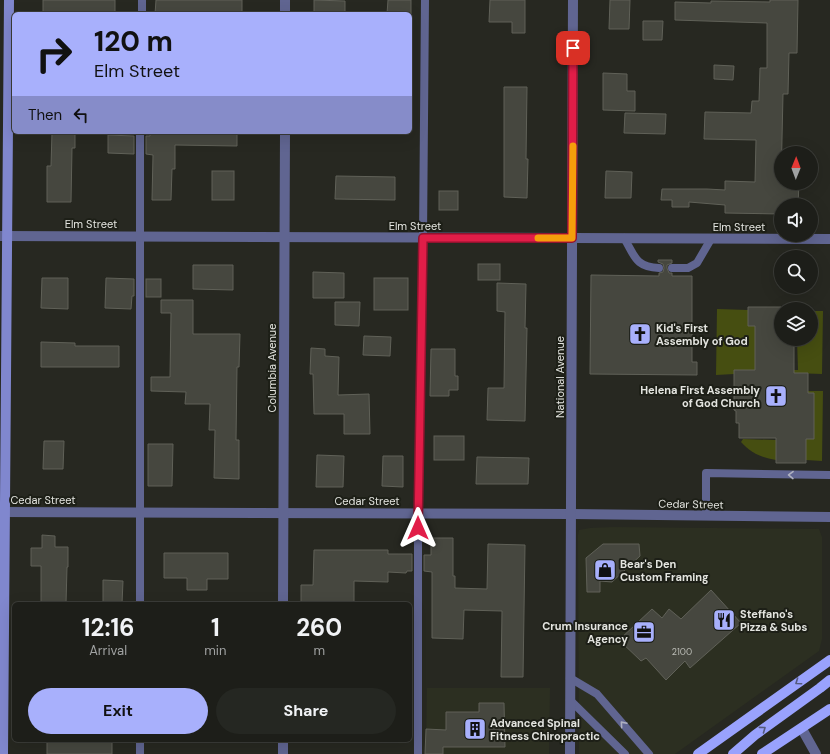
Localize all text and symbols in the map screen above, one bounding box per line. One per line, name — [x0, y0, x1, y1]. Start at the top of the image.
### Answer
text: 120 m — [94, 23, 173, 60]
icon: right — [28, 28, 80, 80]
pin — [556, 31, 590, 65]
icon: arrive — [562, 37, 584, 59]
text: Elm Street — [94, 59, 180, 83]
icon: left — [70, 104, 92, 126]
text: Then — [28, 105, 62, 125]
north arrow — [774, 146, 818, 190]
map controls — [774, 146, 818, 346]
button: sound — [774, 198, 818, 242]
street label: Elm Street — [65, 217, 117, 231]
street label: Elm Street — [389, 219, 441, 233]
street label: Elm Street — [713, 220, 765, 234]
button: search — [774, 250, 818, 294]
button: layers — [774, 302, 818, 346]
church icon: Kid's First Assembly of God — [627, 321, 653, 347]
place label: Kid's First Assembly of God — [656, 321, 748, 348]
street label: Columbia Avenue — [265, 324, 279, 412]
street label: National Avenue — [553, 336, 567, 418]
place label: Helena First Assembly of God Church — [640, 383, 760, 410]
church icon: Helena First Assembly of God Church — [763, 383, 789, 409]
one-way arrow — [788, 470, 794, 479]
street label: Cedar Street — [10, 493, 76, 507]
street label: Cedar Street — [334, 494, 400, 508]
street label: Cedar Street — [658, 496, 724, 512]
position arrow — [397, 507, 439, 549]
shop icon: Bear's Den Custom Framing — [592, 557, 618, 583]
place label: Bear's Den Custom Framing — [620, 557, 709, 584]
restaurant icon: Steffano's Pizza & Subs — [711, 607, 737, 633]
place label: Steffano's Pizza & Subs — [740, 607, 807, 634]
text: 12:16 — [82, 612, 134, 643]
text: 1 — [211, 612, 220, 643]
text: 260 — [296, 612, 342, 643]
place label: Crum Insurance Agency — [542, 619, 628, 646]
office icon: Crum Insurance Agency — [631, 619, 657, 645]
text: Arrival — [89, 642, 127, 659]
text: min — [204, 642, 226, 659]
text: m — [313, 642, 325, 659]
house number: 2100 — [672, 646, 692, 658]
one-way arrow — [795, 677, 802, 685]
button: Exit — [28, 688, 208, 734]
button: Share — [216, 688, 396, 734]
building icon: Advanced Spinal Fitness Chiropractic — [462, 716, 488, 742]
place label: Advanced Spinal Fitness Chiropractic — [490, 716, 600, 743]
one-way arrow — [621, 722, 628, 729]
one-way arrow — [759, 727, 766, 734]

